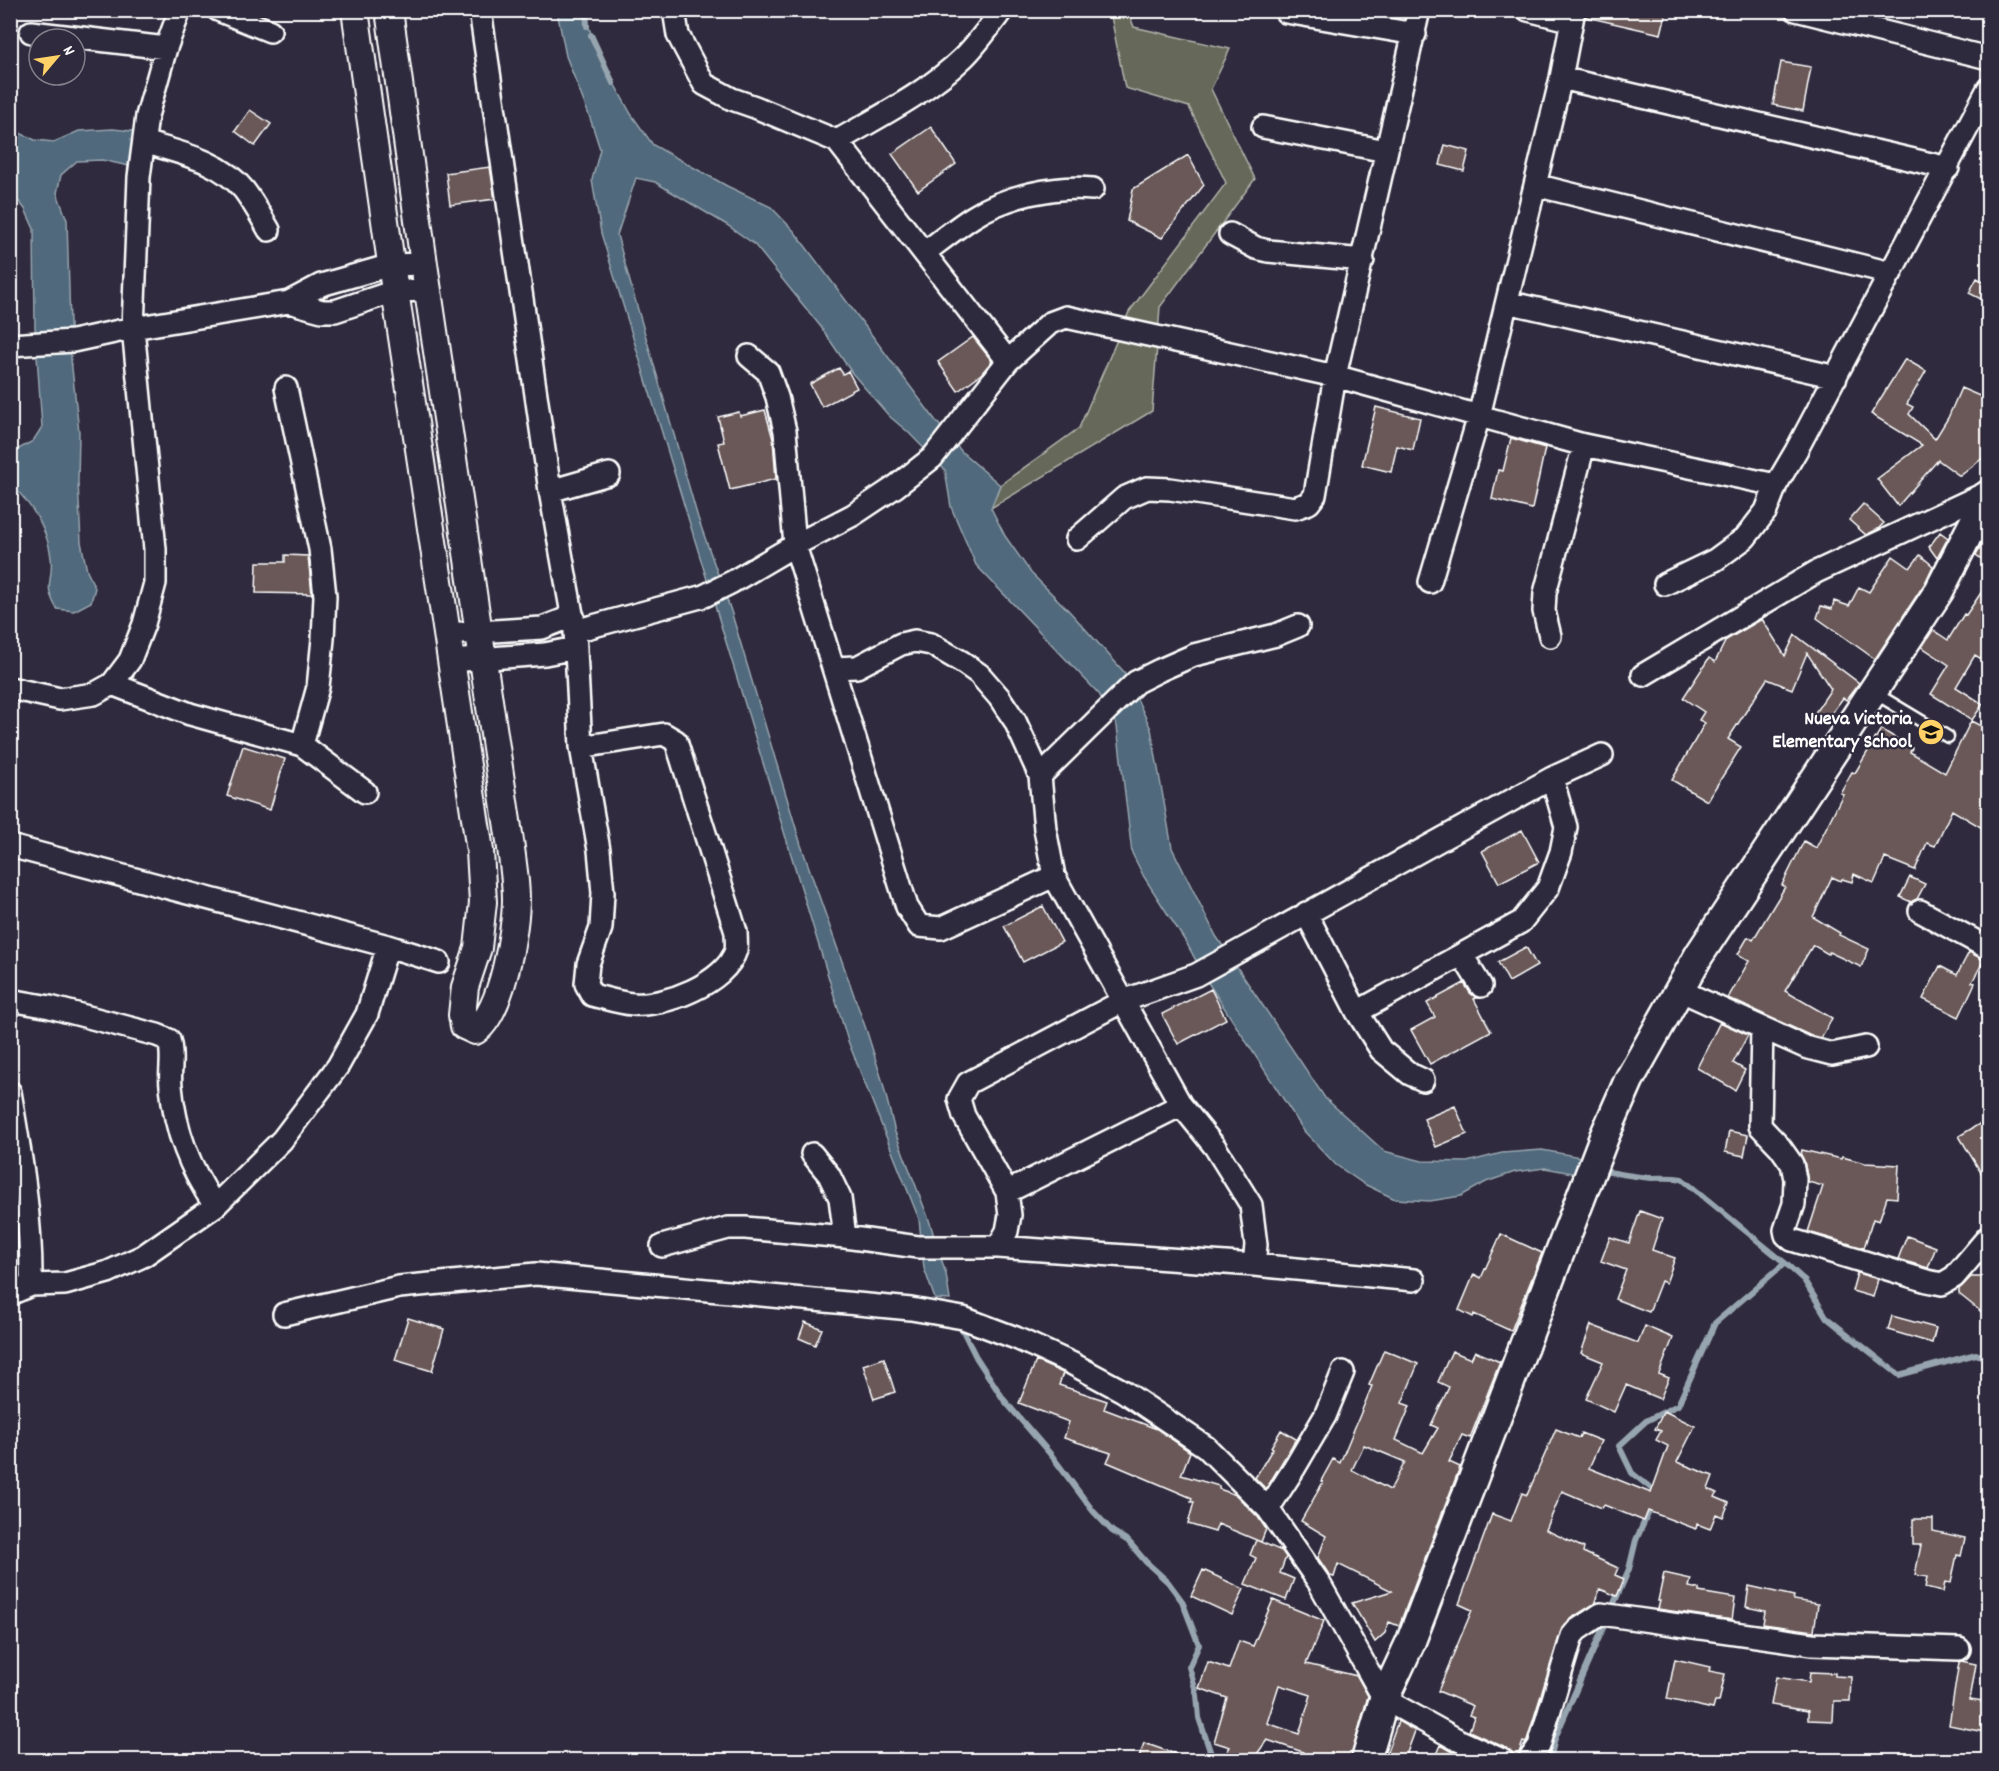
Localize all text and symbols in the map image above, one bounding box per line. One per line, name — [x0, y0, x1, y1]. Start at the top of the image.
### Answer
north arrow — [27, 27, 87, 87]
text: N — [56, 42, 80, 60]
place label: Nueva Victoria Elementary School — [1772, 706, 1913, 757]
school or university icon: Nueva Victoria Elementary School — [1916, 717, 1946, 747]

